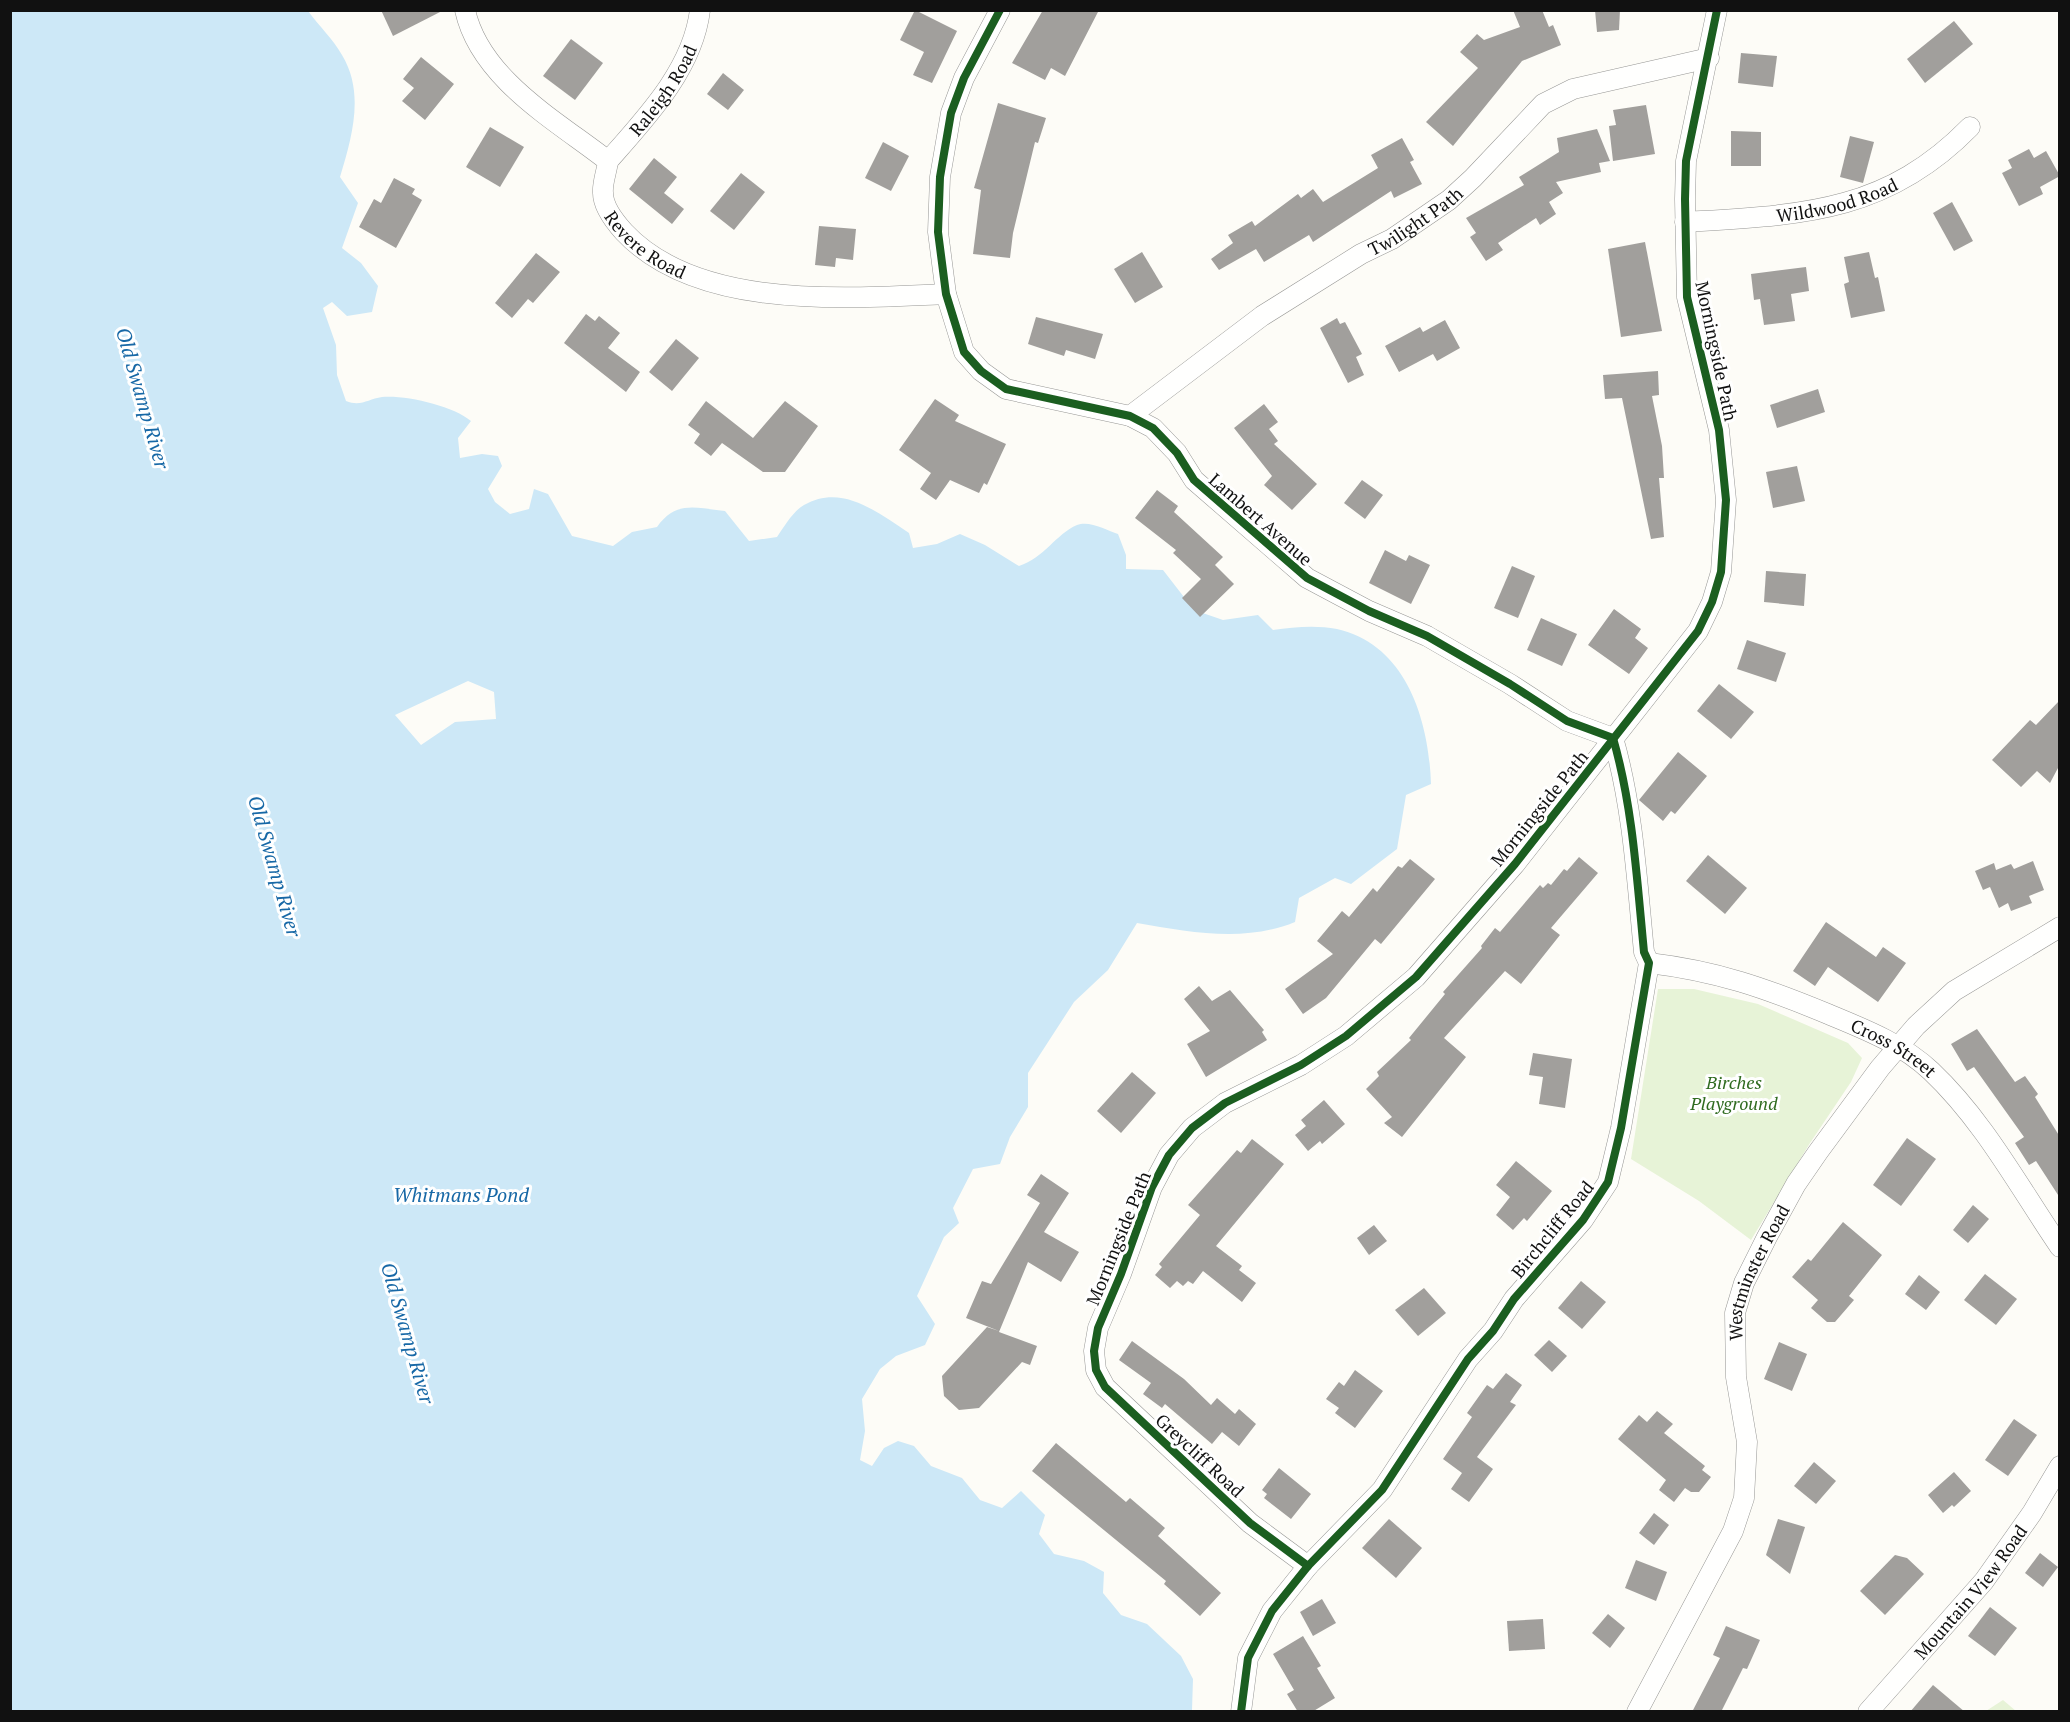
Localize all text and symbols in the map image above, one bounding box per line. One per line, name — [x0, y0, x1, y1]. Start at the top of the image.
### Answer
street label: Raleigh Road — [624, 41, 702, 141]
street label: Wildwood Road — [1775, 172, 1901, 227]
street label: Twilight Path — [1364, 181, 1468, 261]
street label: Revere Road — [599, 206, 690, 284]
street label: Morningside Path — [1690, 279, 1744, 424]
water label: Old Swamp River — [110, 324, 176, 473]
street label: Lambert Avenue — [1204, 467, 1318, 571]
street label: Morningside Path — [1485, 745, 1593, 871]
water label: Old Swamp River — [242, 792, 308, 941]
street label: Cross Street — [1847, 1013, 1942, 1083]
park label: Birches Playground — [1689, 1070, 1778, 1115]
street label: Morningside Path — [1080, 1167, 1156, 1309]
street label: Birchcliff Road — [1505, 1175, 1599, 1283]
water label: Whitmans Pond — [393, 1181, 529, 1208]
street label: Westminster Road — [1723, 1200, 1795, 1341]
water label: Old Swamp River — [375, 1259, 441, 1408]
street label: Greycliff Road — [1151, 1408, 1249, 1502]
street label: Mountain View Road — [1908, 1520, 2032, 1664]

